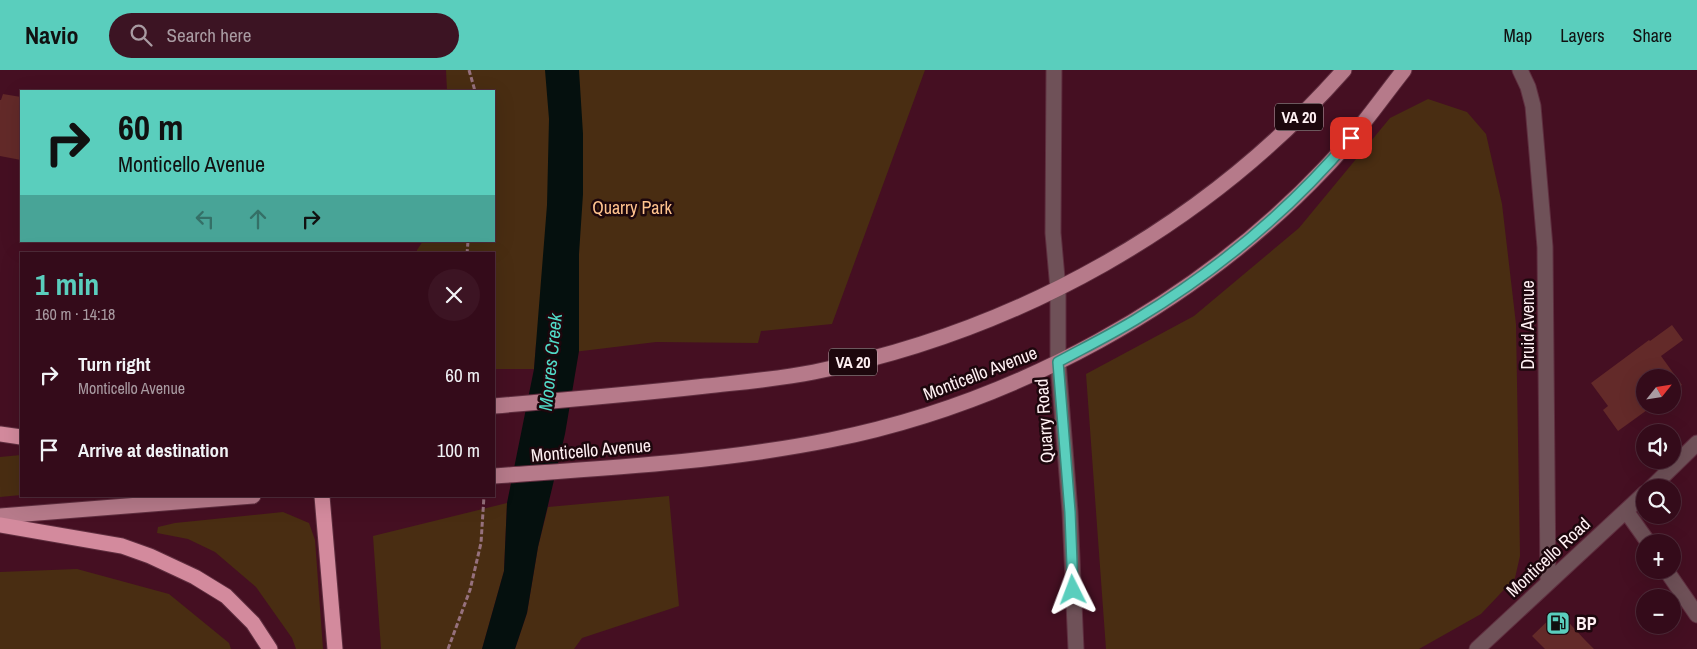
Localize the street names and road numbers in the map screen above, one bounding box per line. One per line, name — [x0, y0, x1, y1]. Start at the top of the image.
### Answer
road number: VA 20 — [1275, 104, 1323, 131]
street label: Druid Avenue — [1515, 280, 1540, 370]
street label: Monticello Avenue — [919, 340, 1041, 406]
road number: VA 20 — [829, 348, 877, 376]
street label: Quarry Road — [1029, 378, 1059, 464]
street label: Monticello Avenue — [530, 432, 652, 468]
street label: Monticello Road — [1500, 511, 1596, 603]

